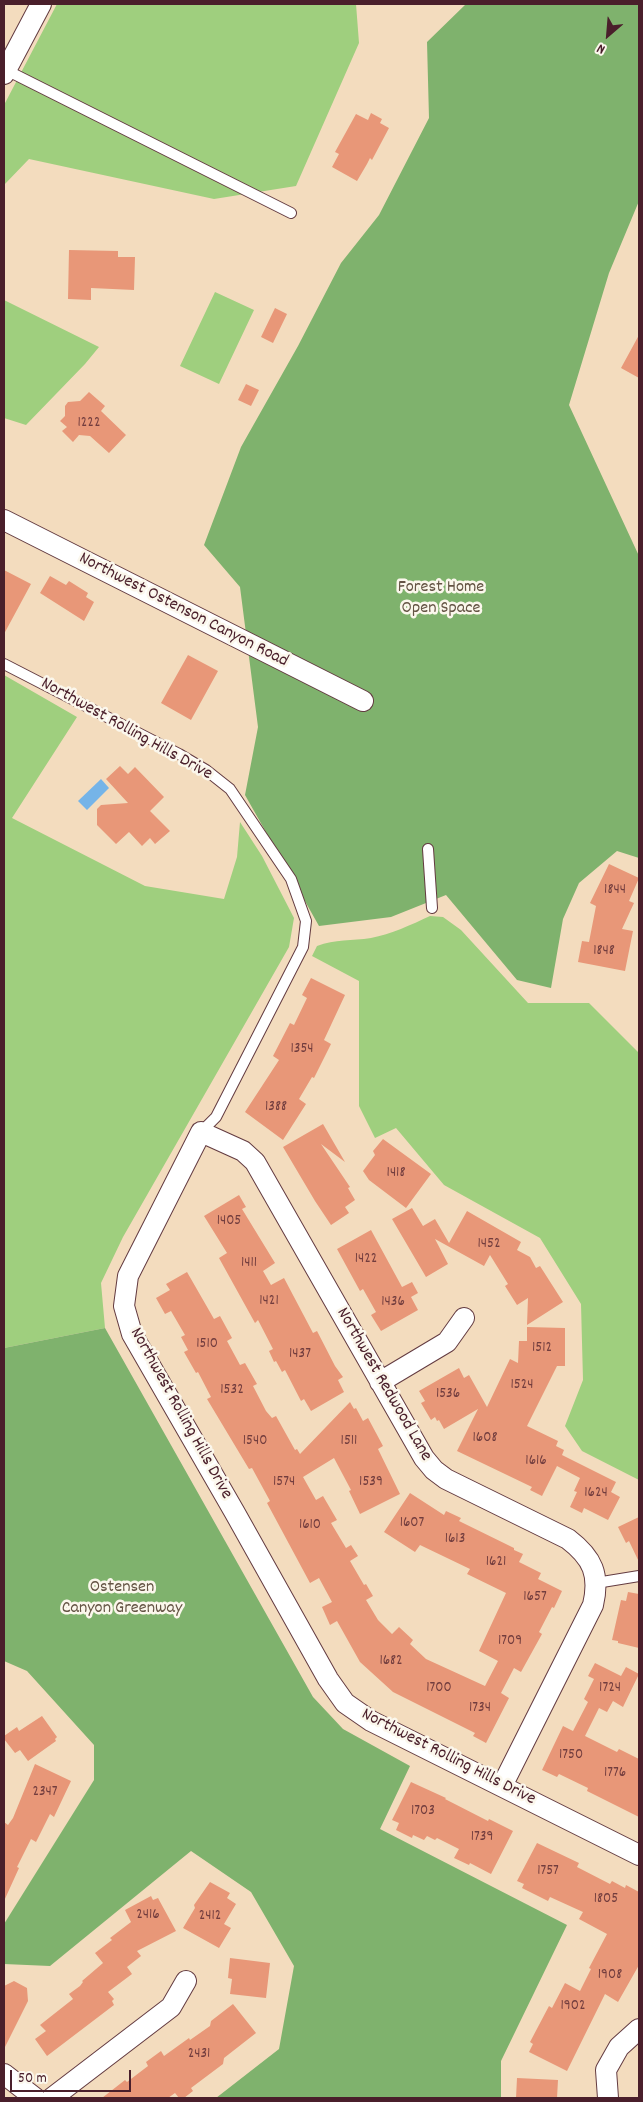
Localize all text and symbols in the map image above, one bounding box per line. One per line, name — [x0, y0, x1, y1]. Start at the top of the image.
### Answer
north arrow — [583, 10, 633, 60]
text: N — [594, 38, 609, 59]
house number: 1222 — [78, 415, 100, 433]
street label: Northwest Ostenson Canyon Road — [75, 549, 291, 673]
park label: Forest Home Open Space — [398, 578, 484, 620]
street label: Northwest Rolling Hills Drive — [36, 674, 216, 786]
house number: 1844 — [604, 882, 626, 900]
house number: 1848 — [593, 943, 615, 961]
house number: 1354 — [290, 1041, 314, 1059]
house number: 1388 — [265, 1099, 287, 1117]
house number: 1418 — [387, 1165, 405, 1183]
house number: 1405 — [217, 1213, 241, 1231]
house number: 1452 — [477, 1236, 501, 1254]
house number: 1422 — [355, 1251, 377, 1269]
house number: 1411 — [241, 1255, 257, 1273]
house number: 1421 — [259, 1293, 279, 1311]
house number: 1436 — [381, 1294, 405, 1312]
street label: Northwest Redwood Lane — [330, 1304, 436, 1466]
street label: Northwest Rolling Hills Drive — [124, 1324, 236, 1504]
house number: 1510 — [196, 1336, 218, 1354]
house number: 1512 — [532, 1340, 552, 1358]
house number: 1437 — [289, 1346, 311, 1364]
house number: 1524 — [510, 1377, 534, 1395]
house number: 1532 — [220, 1382, 244, 1400]
house number: 1536 — [436, 1386, 460, 1404]
house number: 1608 — [473, 1430, 497, 1448]
house number: 1540 — [243, 1433, 267, 1451]
house number: 1511 — [341, 1433, 357, 1451]
house number: 1616 — [525, 1453, 547, 1471]
house number: 1574 — [273, 1474, 295, 1492]
house number: 1539 — [359, 1474, 383, 1492]
house number: 1624 — [584, 1485, 608, 1503]
house number: 1607 — [400, 1515, 424, 1533]
house number: 1610 — [299, 1517, 321, 1535]
house number: 1613 — [445, 1531, 465, 1549]
house number: 1621 — [486, 1554, 506, 1572]
park label: Ostensen Canyon Greenway — [62, 1578, 182, 1620]
house number: 1657 — [523, 1589, 547, 1607]
house number: 1709 — [498, 1633, 522, 1651]
house number: 1682 — [379, 1653, 403, 1671]
house number: 1700 — [426, 1680, 452, 1698]
house number: 1724 — [599, 1680, 621, 1698]
house number: 1734 — [469, 1700, 491, 1718]
street label: Northwest Rolling Hills Drive — [357, 1705, 539, 1811]
house number: 1750 — [559, 1747, 583, 1765]
house number: 1776 — [604, 1765, 626, 1783]
house number: 2347 — [32, 1784, 58, 1802]
house number: 1703 — [411, 1803, 435, 1821]
house number: 1739 — [471, 1829, 493, 1847]
house number: 1757 — [537, 1863, 559, 1881]
house number: 1805 — [594, 1891, 618, 1909]
house number: 2416 — [136, 1907, 160, 1925]
house number: 2412 — [199, 1908, 221, 1926]
house number: 1908 — [598, 1967, 622, 1985]
house number: 1902 — [561, 1998, 585, 2016]
house number: 2431 — [188, 2046, 210, 2064]
scale bar — [12, 2060, 134, 2092]
text: 50 m — [18, 2068, 47, 2090]

